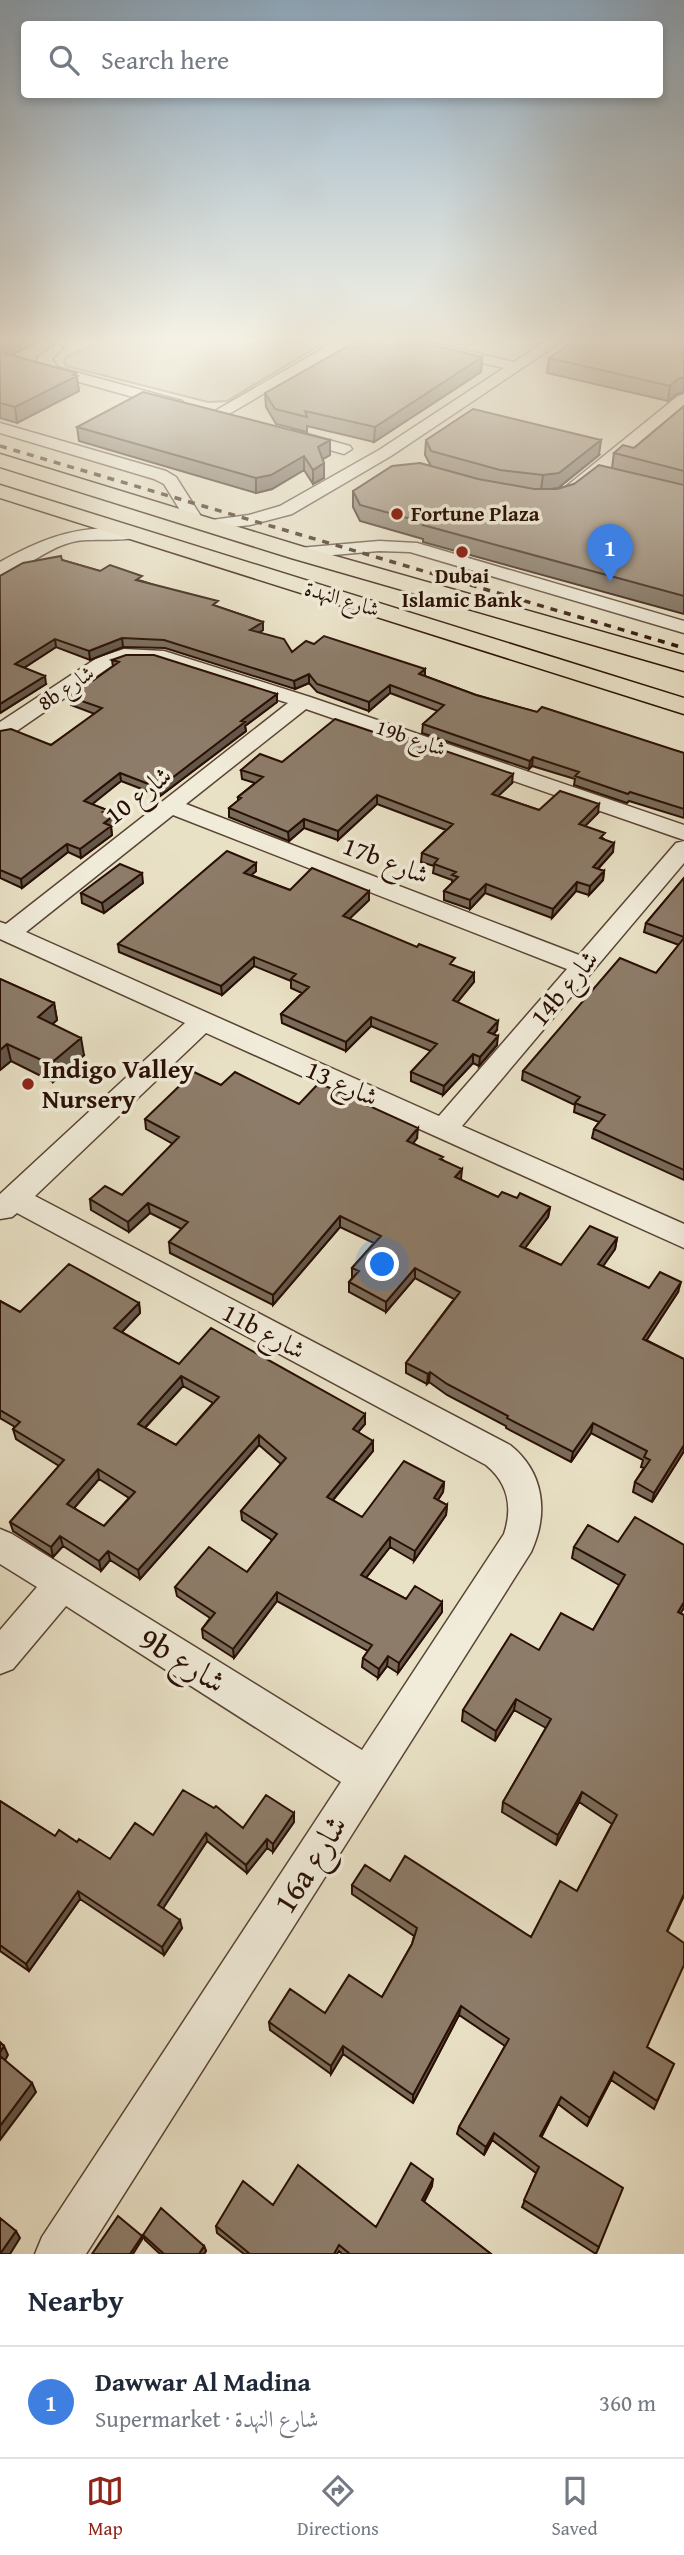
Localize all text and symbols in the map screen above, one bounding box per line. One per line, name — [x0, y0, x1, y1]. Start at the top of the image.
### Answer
search box — [21, 21, 663, 98]
text: Search here — [101, 40, 229, 79]
icon: search — [45, 41, 83, 79]
place label: Fortune Plaza — [411, 498, 540, 529]
marker: Fortune Plaza — [389, 506, 405, 522]
pin: 1 — [587, 524, 633, 582]
marker: Dubai Islamic Bank — [454, 544, 470, 560]
place label: Dubai Islamic Bank — [402, 560, 523, 615]
street label: شارع النهدة — [300, 573, 383, 627]
street label: 8b شارع — [31, 657, 102, 720]
street label: 19b شارع — [371, 711, 450, 767]
street label: شارع 10 — [96, 756, 181, 836]
street label: 17b شارع — [336, 825, 435, 897]
street label: 14b شارع — [520, 941, 610, 1036]
place label: Indigo Valley Nursery — [42, 1049, 194, 1118]
street label: شارع 13 — [298, 1049, 385, 1119]
marker: Indigo Valley Nursery — [20, 1076, 36, 1092]
your location — [365, 1247, 399, 1281]
street label: 11b شارع — [214, 1292, 313, 1371]
street label: 9b شارع — [129, 1615, 236, 1708]
street label: 16a شارع — [261, 1805, 362, 1924]
text: Nearby — [28, 2278, 124, 2322]
text: Dawwar Al Madina — [95, 2362, 311, 2401]
text: 1 — [45, 2386, 57, 2419]
text: 360 m — [599, 2386, 656, 2419]
text: Supermarket · شارع النهدة — [95, 2402, 318, 2435]
tab: Map — [86, 2472, 124, 2542]
tab: Directions — [297, 2472, 379, 2542]
tab: Saved — [552, 2472, 598, 2542]

